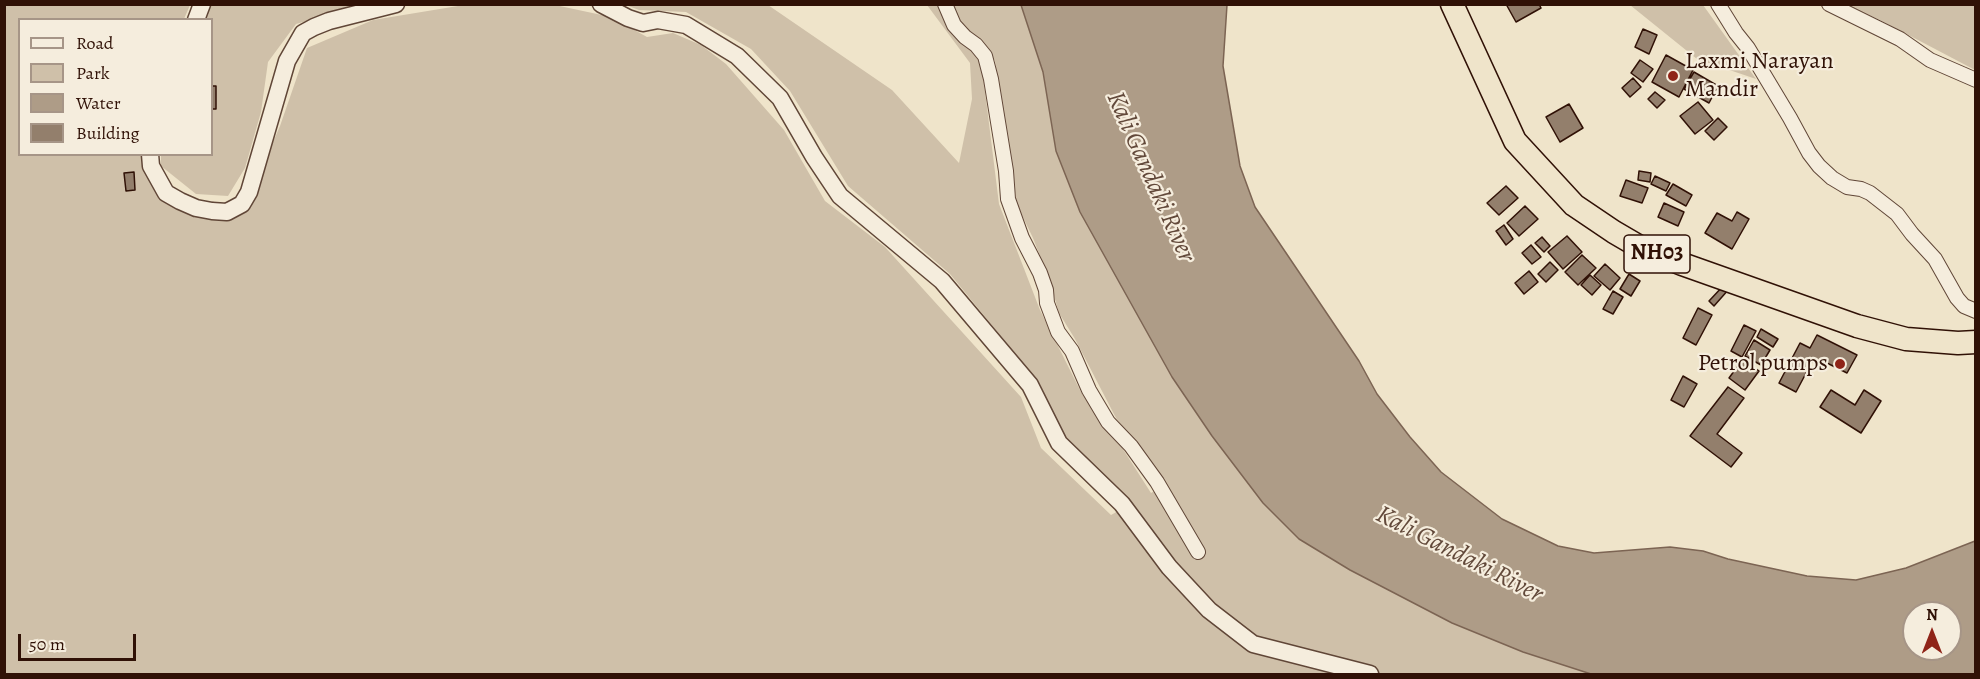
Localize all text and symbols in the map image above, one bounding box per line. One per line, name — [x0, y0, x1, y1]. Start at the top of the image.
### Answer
legend — [18, 18, 213, 156]
text: Road — [76, 31, 113, 55]
place label: Laxmi Narayan Mandir — [1685, 48, 1834, 104]
text: Park — [76, 61, 110, 85]
marker: Laxmi Narayan Mandir — [1666, 69, 1680, 83]
water label: Kali Gandaki River — [1099, 87, 1201, 267]
text: Water — [76, 91, 121, 115]
text: Building — [76, 121, 140, 145]
road number: NH03 — [1624, 235, 1690, 273]
place label: Petrol pumps — [1698, 350, 1828, 378]
marker: Petrol pumps — [1833, 357, 1847, 371]
water label: Kali Gandaki River — [1370, 500, 1548, 610]
north arrow — [1902, 601, 1962, 661]
text: N — [1926, 604, 1938, 626]
scale bar — [21, 622, 140, 660]
text: 50 m — [29, 632, 65, 656]

